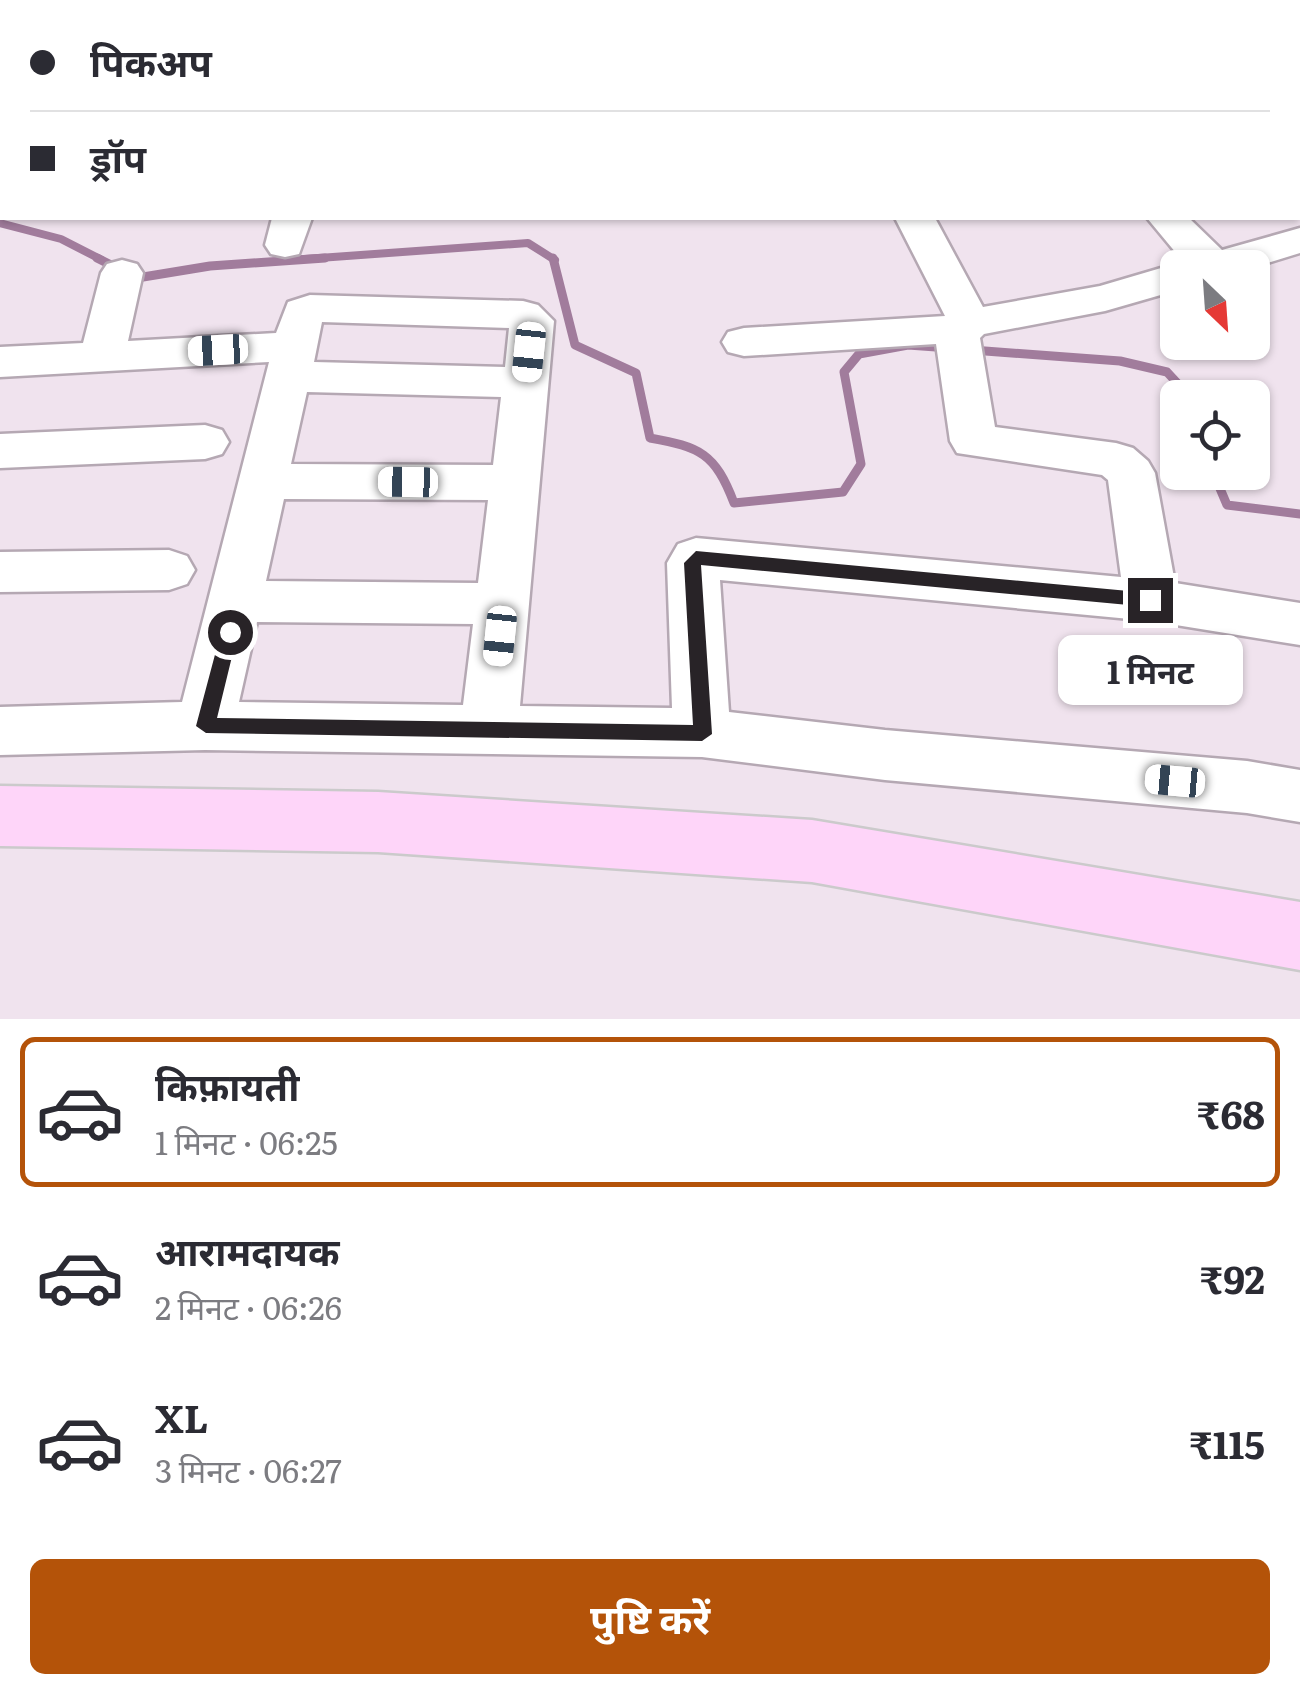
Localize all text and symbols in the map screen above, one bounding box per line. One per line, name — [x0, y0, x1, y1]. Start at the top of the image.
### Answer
text: पिकअप — [90, 32, 212, 89]
text: ड्रॉप — [90, 128, 146, 185]
north arrow — [1160, 250, 1270, 360]
map controls — [1160, 250, 1270, 490]
car — [511, 321, 547, 383]
car — [187, 333, 249, 367]
button: locate — [1160, 380, 1270, 490]
car — [378, 466, 438, 498]
route end — [1128, 578, 1173, 623]
car — [482, 605, 518, 667]
route start — [208, 610, 253, 655]
callout: 1 मिनट — [1058, 635, 1242, 705]
text: 1 मिनट — [1107, 646, 1194, 694]
car — [1144, 763, 1206, 799]
text: किफ़ायती — [155, 1056, 299, 1113]
icon: car — [35, 1067, 125, 1157]
text: ₹68 — [1197, 1084, 1265, 1141]
text: 1 मिनट · 06:25 — [155, 1117, 338, 1165]
text: आरामदायक — [155, 1221, 339, 1278]
icon: car — [35, 1232, 125, 1322]
text: ₹92 — [1200, 1249, 1265, 1306]
text: 2 मिनट · 06:26 — [155, 1282, 342, 1330]
text: XL — [155, 1388, 208, 1445]
icon: car — [35, 1397, 125, 1487]
text: ₹115 — [1189, 1414, 1265, 1471]
text: 3 मिनट · 06:27 — [155, 1445, 342, 1493]
button: पुष्टि करें — [30, 1559, 1270, 1674]

